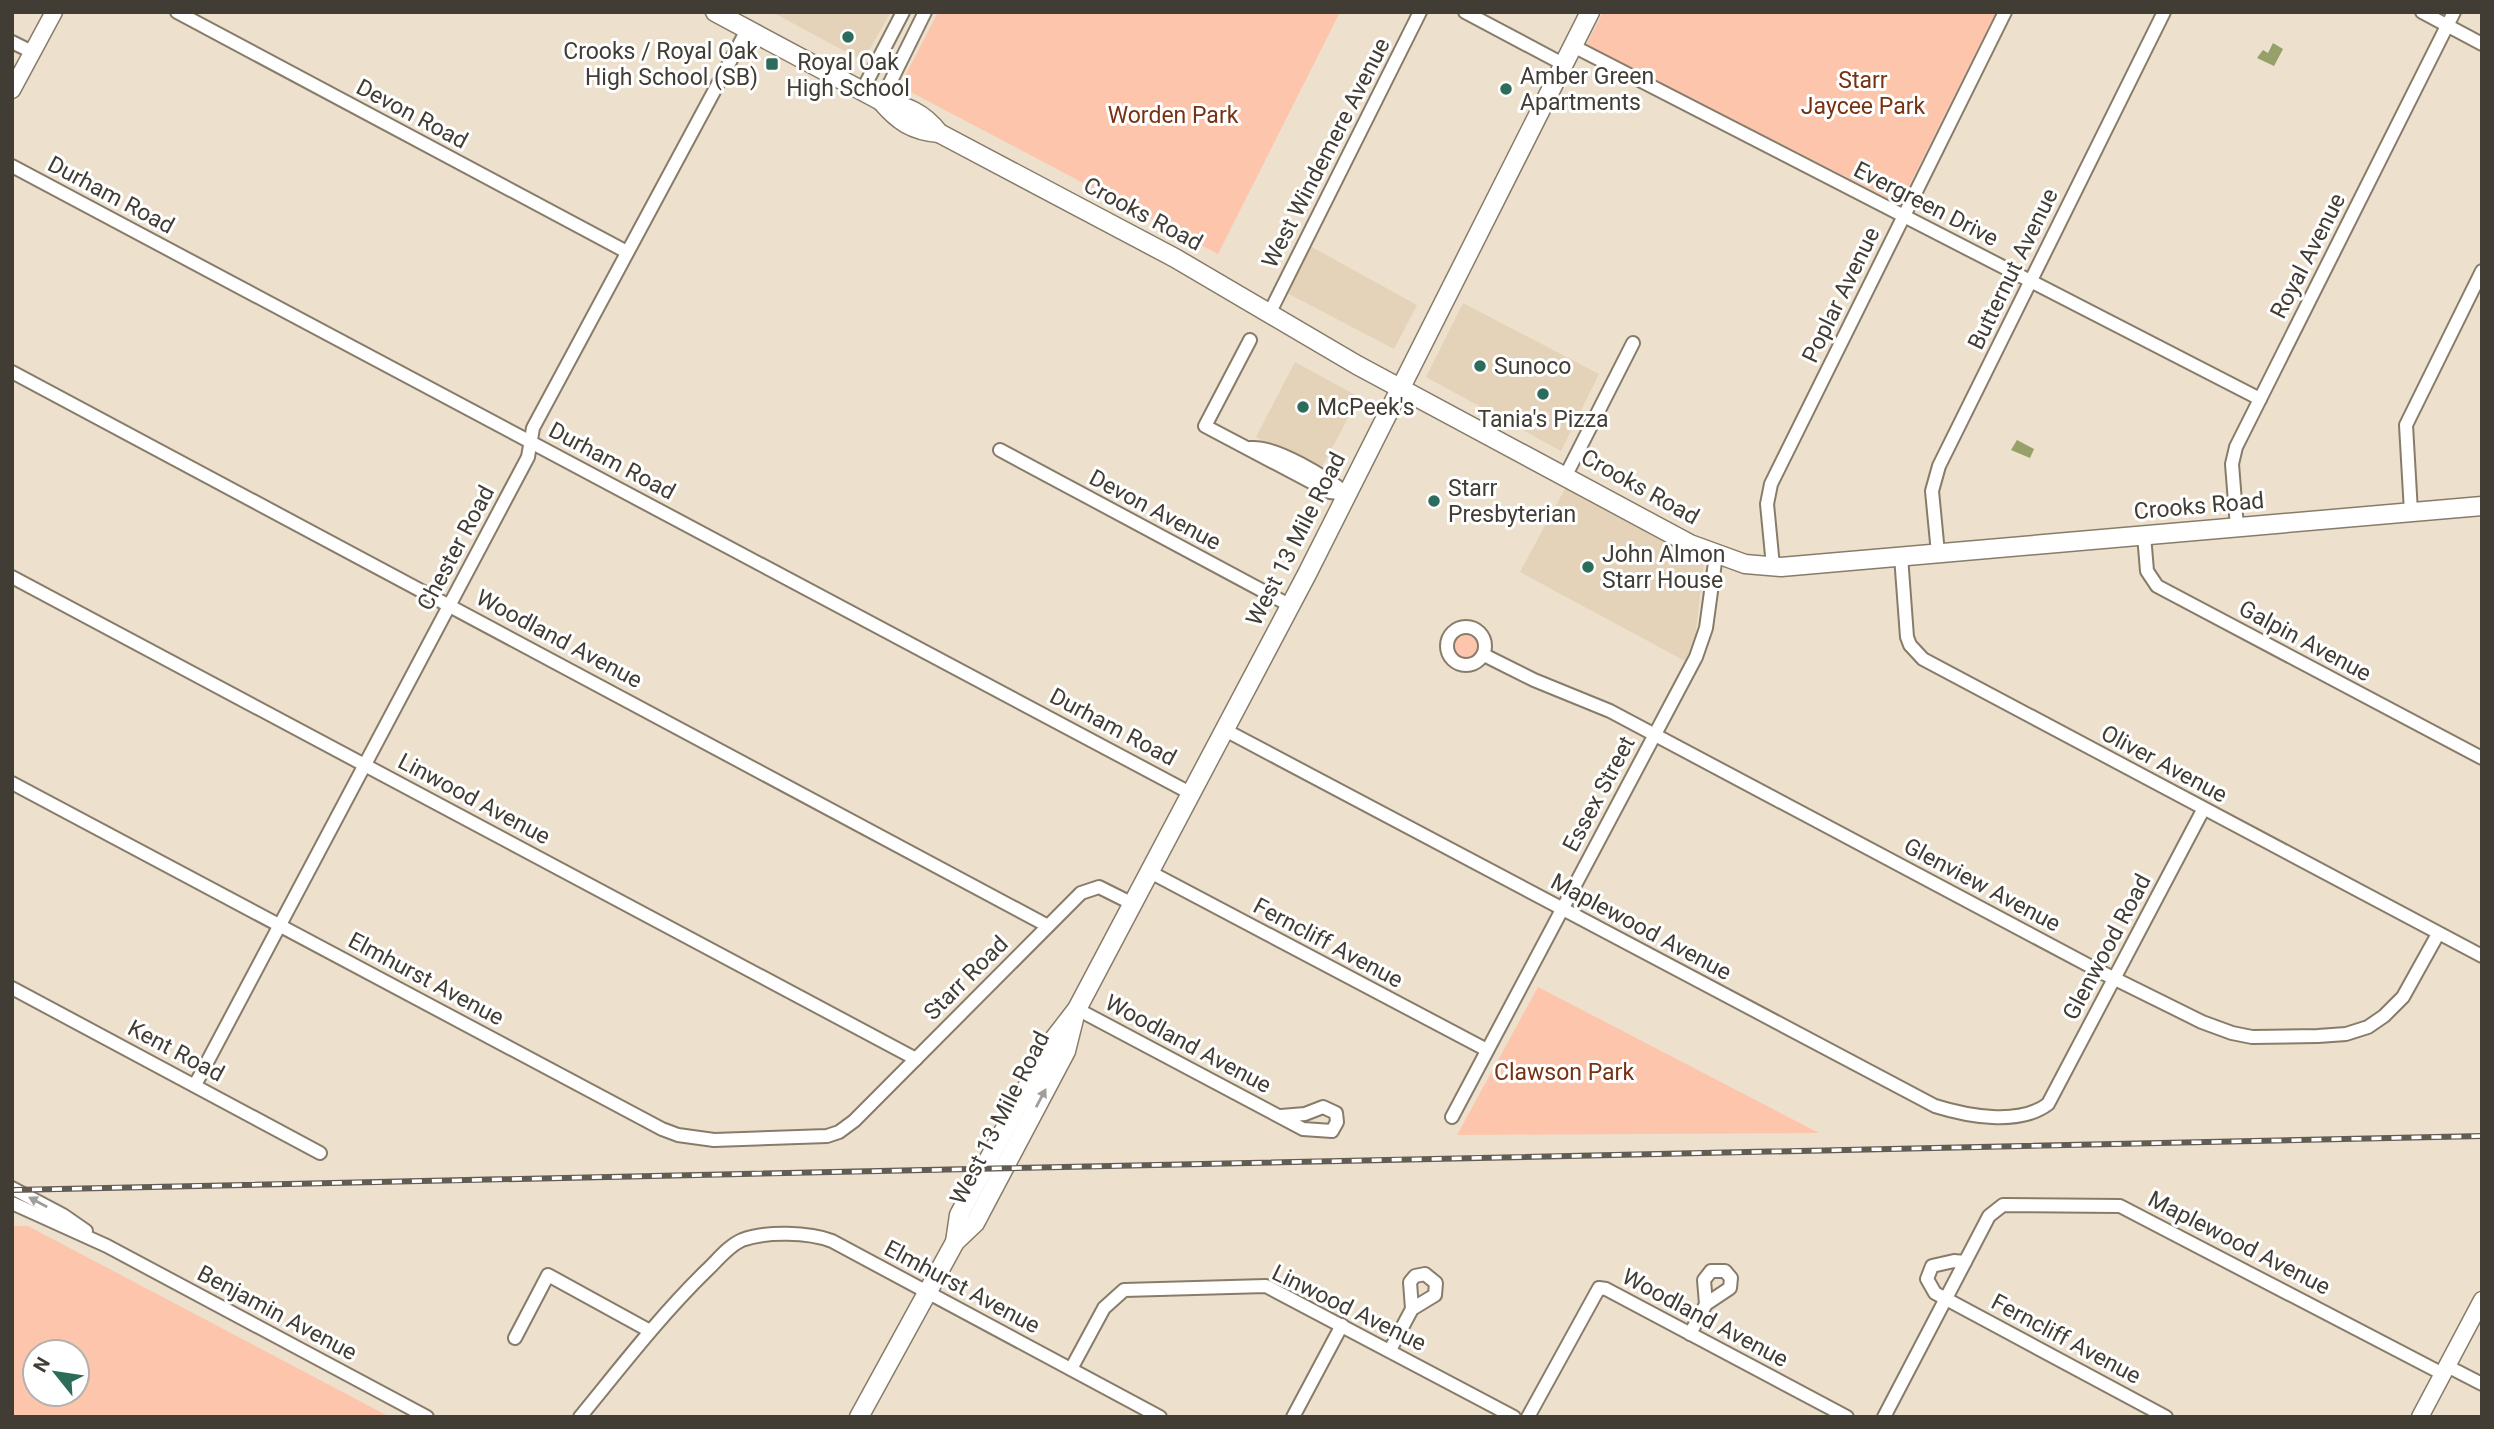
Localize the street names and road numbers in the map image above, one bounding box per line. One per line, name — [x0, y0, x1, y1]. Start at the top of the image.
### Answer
street label: West Windemere Avenue — [1256, 34, 1396, 272]
street label: Devon Road — [352, 73, 472, 155]
street label: Durham Road — [43, 150, 179, 240]
street label: Evergreen Drive — [1849, 156, 2003, 252]
street label: Crooks Road — [1079, 171, 1207, 257]
street label: Butternut Avenue — [1962, 184, 2064, 354]
street label: Royal Avenue — [2265, 189, 2351, 323]
street label: Poplar Avenue — [1797, 223, 1885, 367]
street label: Durham Road — [544, 416, 680, 506]
street label: Crooks Road — [1576, 443, 1704, 531]
street label: West 13 Mile Road — [1241, 448, 1351, 630]
street label: Devon Avenue — [1085, 464, 1225, 556]
street label: Chester Road — [412, 481, 500, 615]
street label: Crooks Road — [2133, 487, 2265, 525]
street label: Woodland Avenue — [471, 584, 647, 694]
street label: Galpin Avenue — [2234, 595, 2376, 687]
street label: Durham Road — [1045, 682, 1181, 772]
street label: Oliver Avenue — [2096, 719, 2232, 809]
street label: Essex Street — [1557, 732, 1641, 856]
street label: Linwood Avenue — [393, 748, 555, 850]
street label: Glenview Avenue — [1899, 832, 2065, 938]
street label: Maplewood Avenue — [1546, 868, 1736, 986]
street label: Glenwood Road — [2057, 870, 2157, 1024]
street label: Ferncliff Avenue — [1249, 892, 1407, 994]
street label: Elmhurst Avenue — [344, 927, 508, 1031]
street label: Starr Road — [918, 930, 1014, 1026]
street label: Woodland Avenue — [1100, 989, 1276, 1099]
street label: Kent Road — [123, 1014, 229, 1088]
street label: West 13 Mile Road — [945, 1027, 1055, 1209]
street label: Maplewood Avenue — [2143, 1185, 2335, 1301]
street label: Elmhurst Avenue — [880, 1235, 1044, 1339]
street label: Linwood Avenue — [1268, 1259, 1430, 1357]
street label: Benjamin Avenue — [193, 1260, 361, 1366]
street label: Woodland Avenue — [1617, 1263, 1793, 1373]
street label: Ferncliff Avenue — [1987, 1288, 2145, 1390]

